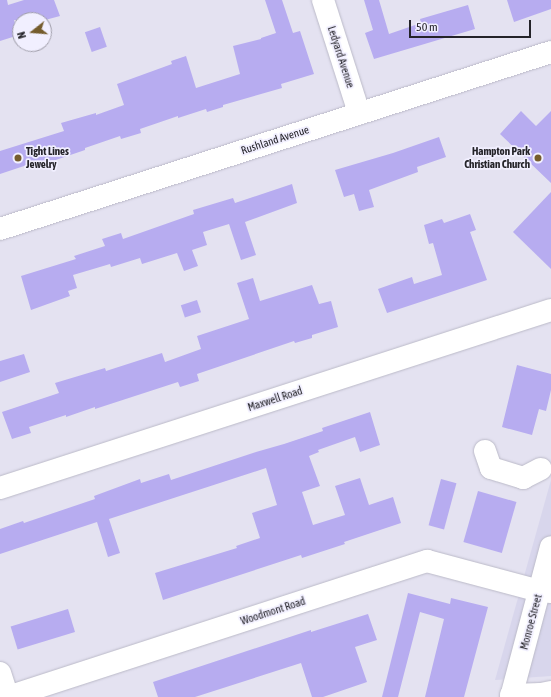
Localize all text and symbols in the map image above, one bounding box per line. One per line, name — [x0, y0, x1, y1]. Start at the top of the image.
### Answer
north arrow — [12, 12, 52, 52]
scale bar — [411, 12, 533, 38]
text: 50 m — [416, 20, 438, 34]
street label: Ledyard Avenue — [325, 24, 357, 90]
text: N — [15, 30, 28, 40]
street label: Rushland Avenue — [239, 123, 311, 157]
place label: Tight Lines Jewelry — [26, 145, 69, 171]
place label: Hampton Park Christian Church — [464, 145, 530, 171]
marker: Tight Lines Jewelry — [13, 153, 23, 163]
marker: Hampton Park Christian Church — [533, 153, 543, 163]
street label: Maxwell Road — [246, 384, 304, 414]
street label: Monroe Street — [517, 593, 545, 651]
street label: Woodmont Road — [239, 594, 307, 628]

